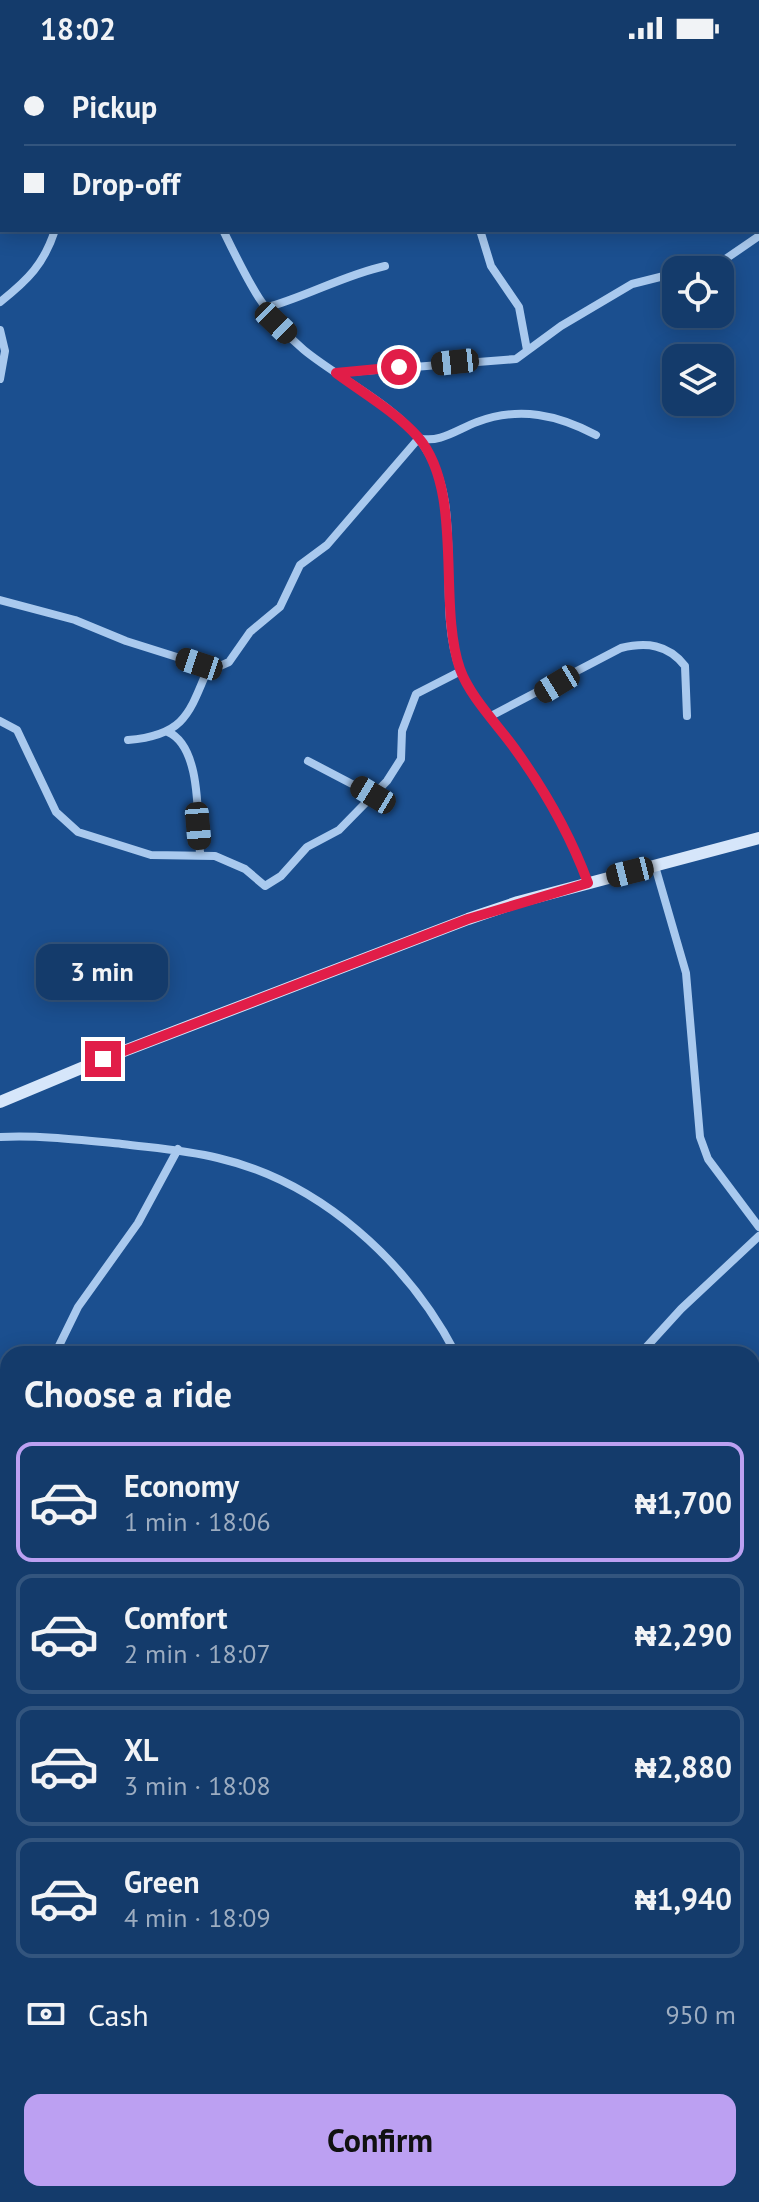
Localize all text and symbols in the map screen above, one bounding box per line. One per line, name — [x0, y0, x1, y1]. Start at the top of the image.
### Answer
text: 18:02 — [40, 9, 116, 48]
text: Pickup — [72, 87, 157, 126]
text: Drop-off — [72, 164, 180, 203]
map controls — [662, 256, 734, 416]
button: locate — [662, 256, 734, 328]
car — [250, 298, 302, 348]
button: layers — [662, 344, 734, 416]
car — [430, 348, 480, 376]
route start — [381, 349, 417, 385]
car — [172, 645, 226, 683]
car — [530, 661, 584, 707]
car — [346, 772, 400, 818]
car — [184, 801, 212, 851]
car — [604, 855, 656, 889]
callout: 3 min — [37, 943, 169, 999]
text: 3 min — [70, 955, 134, 988]
route end — [85, 1041, 121, 1077]
text: Choose a ride — [24, 1370, 232, 1417]
icon: car — [28, 1466, 100, 1538]
text: Economy — [124, 1466, 239, 1505]
text: ₦1,700 — [635, 1483, 732, 1522]
text: 1 min · 18:06 — [124, 1505, 271, 1538]
icon: car — [28, 1598, 100, 1670]
text: Comfort — [124, 1598, 227, 1637]
text: ₦2,290 — [635, 1615, 732, 1654]
text: 2 min · 18:07 — [124, 1637, 271, 1670]
icon: car — [28, 1730, 100, 1802]
text: XL — [124, 1730, 158, 1769]
text: ₦2,880 — [635, 1747, 732, 1786]
text: 3 min · 18:08 — [124, 1769, 271, 1802]
icon: car — [28, 1862, 100, 1934]
text: Green — [124, 1862, 199, 1901]
text: ₦1,940 — [635, 1879, 732, 1918]
text: 4 min · 18:09 — [124, 1901, 271, 1934]
icon: cash — [24, 1992, 68, 2036]
text: Cash — [88, 1995, 149, 2034]
text: 950 m — [665, 1998, 736, 2031]
button: Confirm — [24, 2094, 736, 2186]

